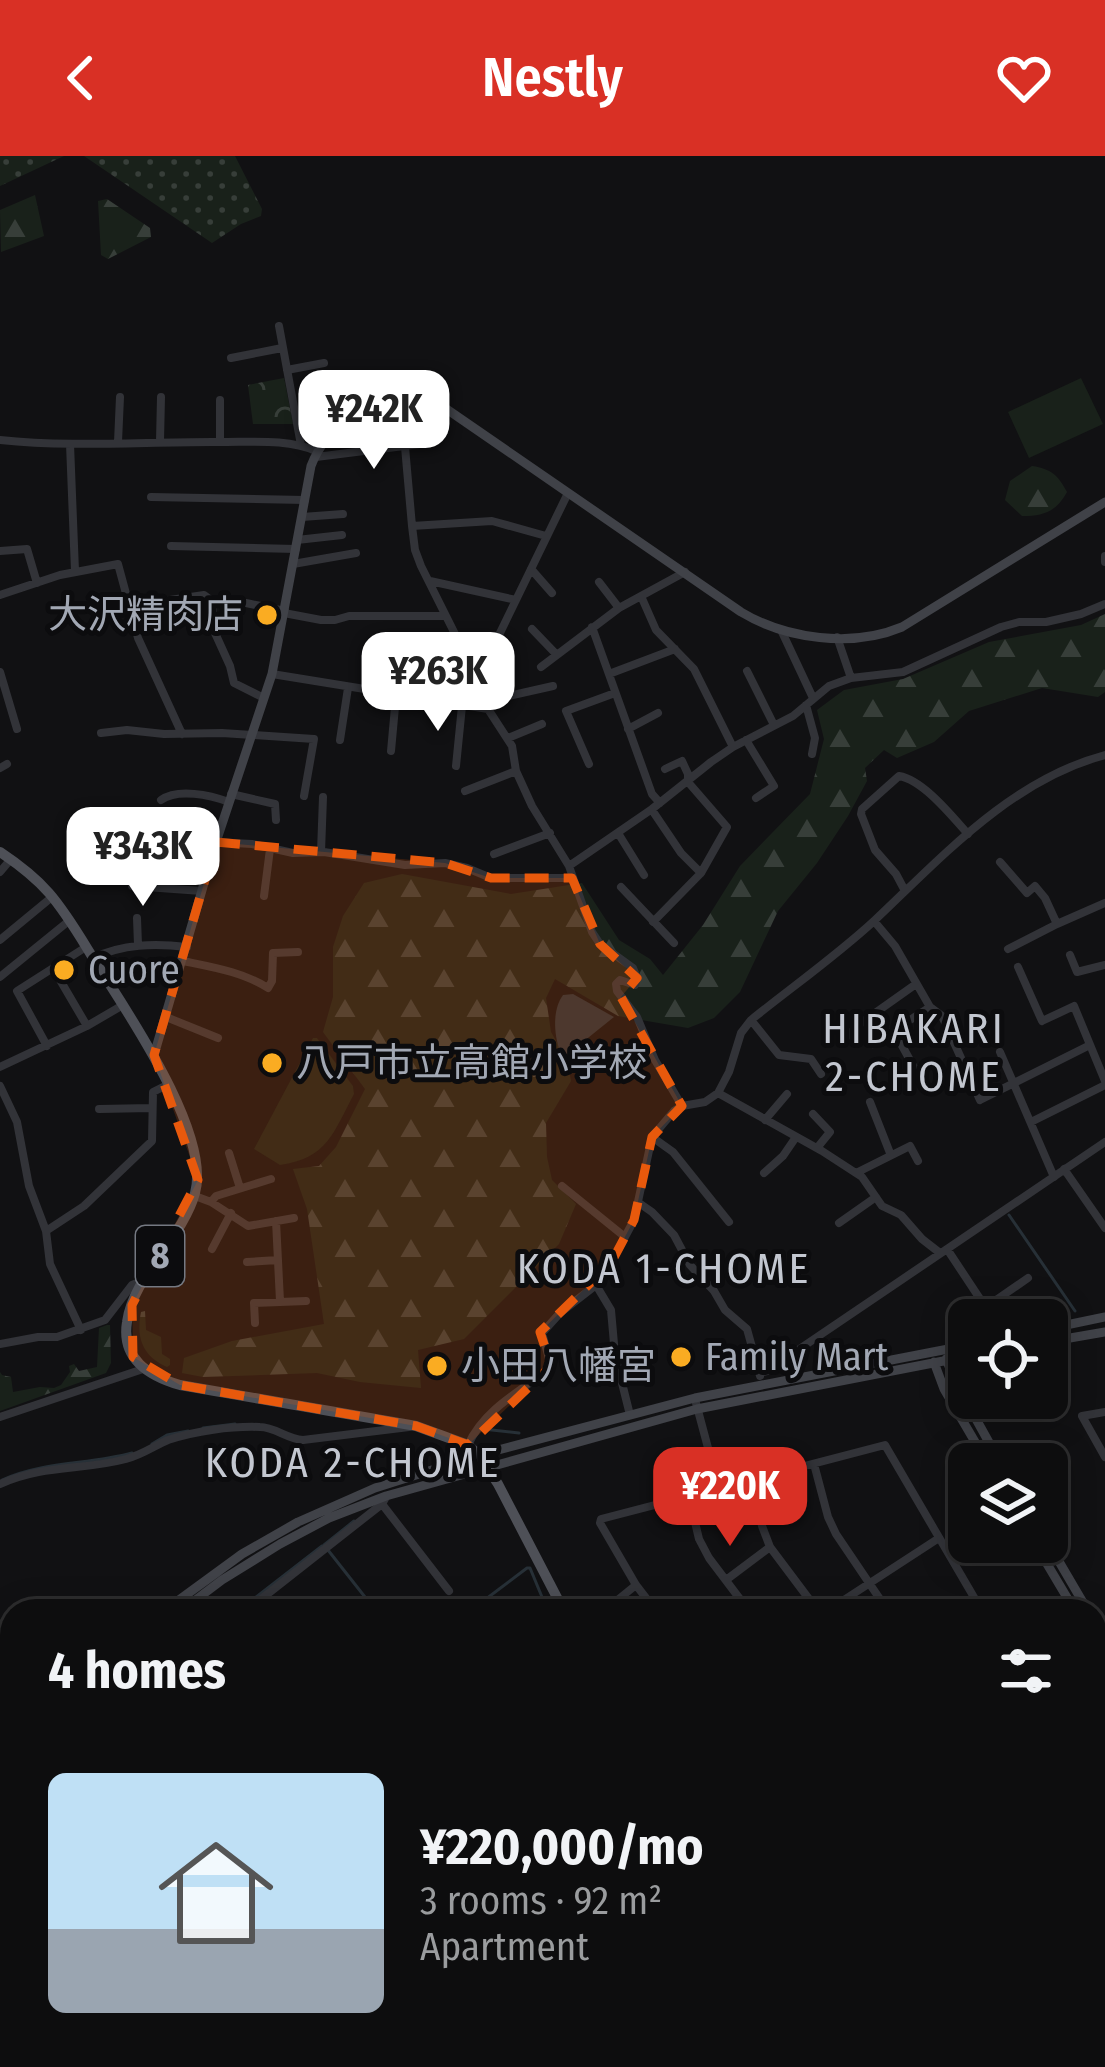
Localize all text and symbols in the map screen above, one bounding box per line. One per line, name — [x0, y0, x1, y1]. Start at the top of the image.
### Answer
icon: back — [48, 45, 114, 111]
icon: heart — [991, 45, 1057, 111]
text: Nestly — [482, 46, 623, 110]
pin: ¥242K — [290, 370, 458, 472]
text: ¥242K — [325, 386, 423, 432]
place label: 大沢精肉店 — [48, 592, 243, 638]
marker: 大沢精肉店 — [254, 602, 280, 628]
pin: ¥263K — [354, 632, 522, 734]
text: ¥263K — [389, 648, 487, 694]
pin: ¥343K — [59, 807, 227, 909]
text: ¥343K — [94, 823, 192, 869]
place label: Cuore — [88, 947, 180, 993]
marker: Cuore — [51, 957, 77, 983]
district label: HIBAKARI 2-CHOME — [822, 1004, 1006, 1102]
place label: 八戸市立高館小学校 — [296, 1040, 647, 1086]
marker: 八戸市立高館小学校 — [259, 1050, 285, 1076]
road number: 8 — [136, 1226, 184, 1286]
district label: KODA 1-CHOME — [517, 1244, 811, 1294]
map controls — [948, 1299, 1068, 1563]
button: locate — [948, 1299, 1068, 1419]
place label: Family Mart — [705, 1334, 889, 1380]
place label: 小田八幡宮 — [461, 1343, 656, 1389]
marker: Family Mart — [668, 1344, 694, 1370]
marker: 小田八幡宮 — [424, 1353, 450, 1379]
district label: KODA 2-CHOME — [205, 1438, 501, 1488]
button: layers — [948, 1443, 1068, 1563]
pin: ¥220K — [646, 1447, 814, 1549]
text: ¥220K — [680, 1463, 780, 1509]
icon: filters — [993, 1638, 1059, 1704]
text: 4 homes — [48, 1640, 226, 1702]
text: ¥220,000/mo — [420, 1816, 704, 1878]
icon: home — [144, 1821, 288, 1965]
text: 3 rooms · 92 m² — [420, 1878, 662, 1924]
text: Apartment — [420, 1924, 589, 1970]

